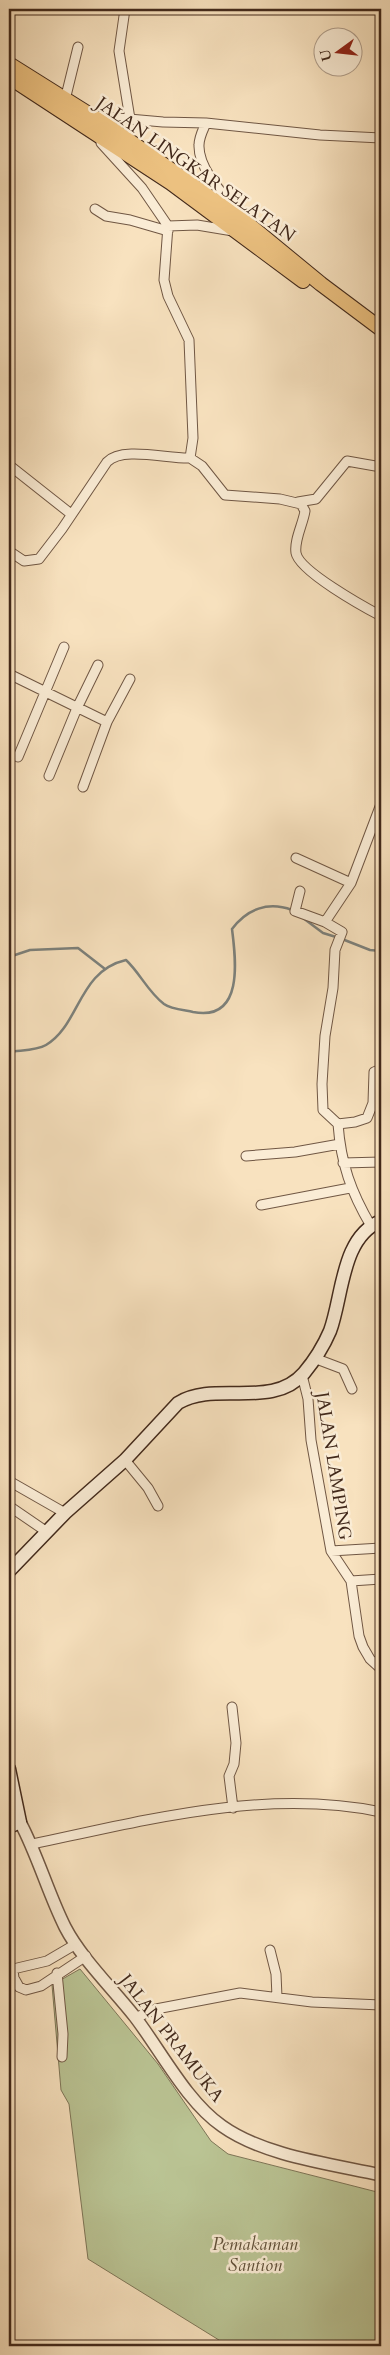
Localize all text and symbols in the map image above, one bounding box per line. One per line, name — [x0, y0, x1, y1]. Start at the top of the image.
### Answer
north arrow — [312, 28, 362, 78]
text: U — [315, 47, 337, 63]
street label: JALAN LINGKAR SELATAN — [89, 89, 301, 248]
street label: JALAN LAMPING — [309, 1387, 358, 1542]
street label: JALAN PRAMUKA — [112, 1967, 230, 2108]
park label: Pemakaman Santion — [212, 2232, 298, 2278]

